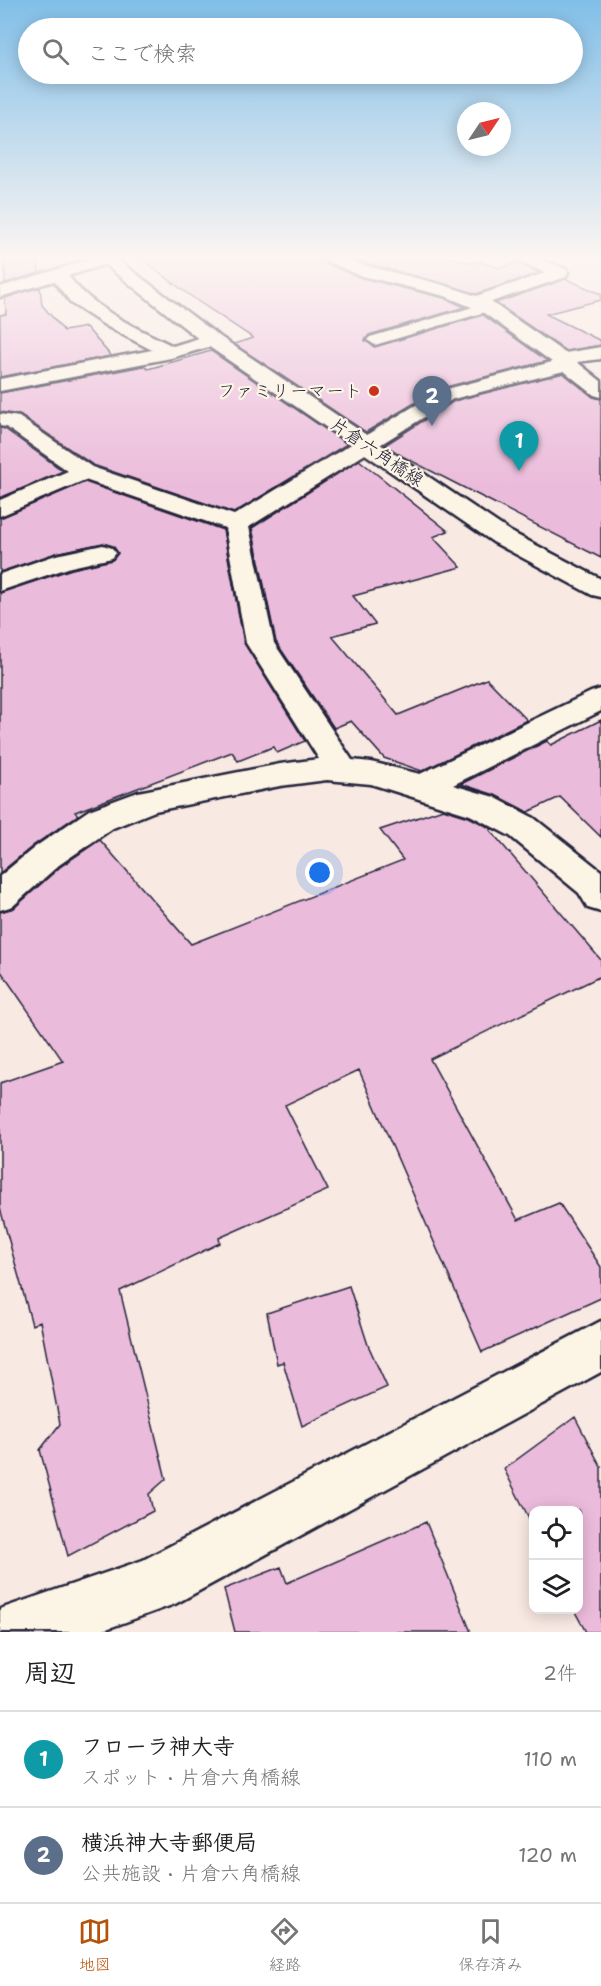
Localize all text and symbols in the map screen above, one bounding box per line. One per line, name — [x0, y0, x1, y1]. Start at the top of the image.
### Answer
search box — [18, 18, 583, 84]
icon: search — [39, 35, 72, 68]
text: ここで検索 — [87, 39, 197, 68]
north arrow — [457, 102, 511, 156]
pin: 2 — [412, 376, 452, 426]
place label: ファミリーマート — [218, 379, 362, 403]
marker: ファミリーマート — [367, 384, 381, 398]
street label: 片倉六角橋線 — [326, 412, 428, 492]
pin: 1 — [500, 422, 538, 471]
your location — [305, 858, 334, 887]
map controls — [529, 1506, 583, 1614]
button: locate — [529, 1506, 583, 1560]
button: layers — [529, 1560, 583, 1614]
text: 周辺 — [24, 1655, 76, 1690]
text: 2件 — [543, 1660, 577, 1686]
text: フローラ神大寺 — [81, 1732, 235, 1761]
text: 1 — [39, 1746, 48, 1772]
text: 110 m — [523, 1746, 577, 1772]
text: スポット · 片倉六角橋線 — [81, 1764, 300, 1790]
text: 横浜神大寺郵便局 — [81, 1828, 257, 1857]
text: 2 — [37, 1842, 51, 1868]
text: 120 m — [518, 1842, 577, 1868]
text: 公共施設 · 片倉六角橋線 — [81, 1860, 300, 1886]
tab: 地図 — [78, 1915, 111, 1975]
tab: 経路 — [268, 1915, 301, 1975]
tab: 保存済み — [458, 1915, 522, 1975]

